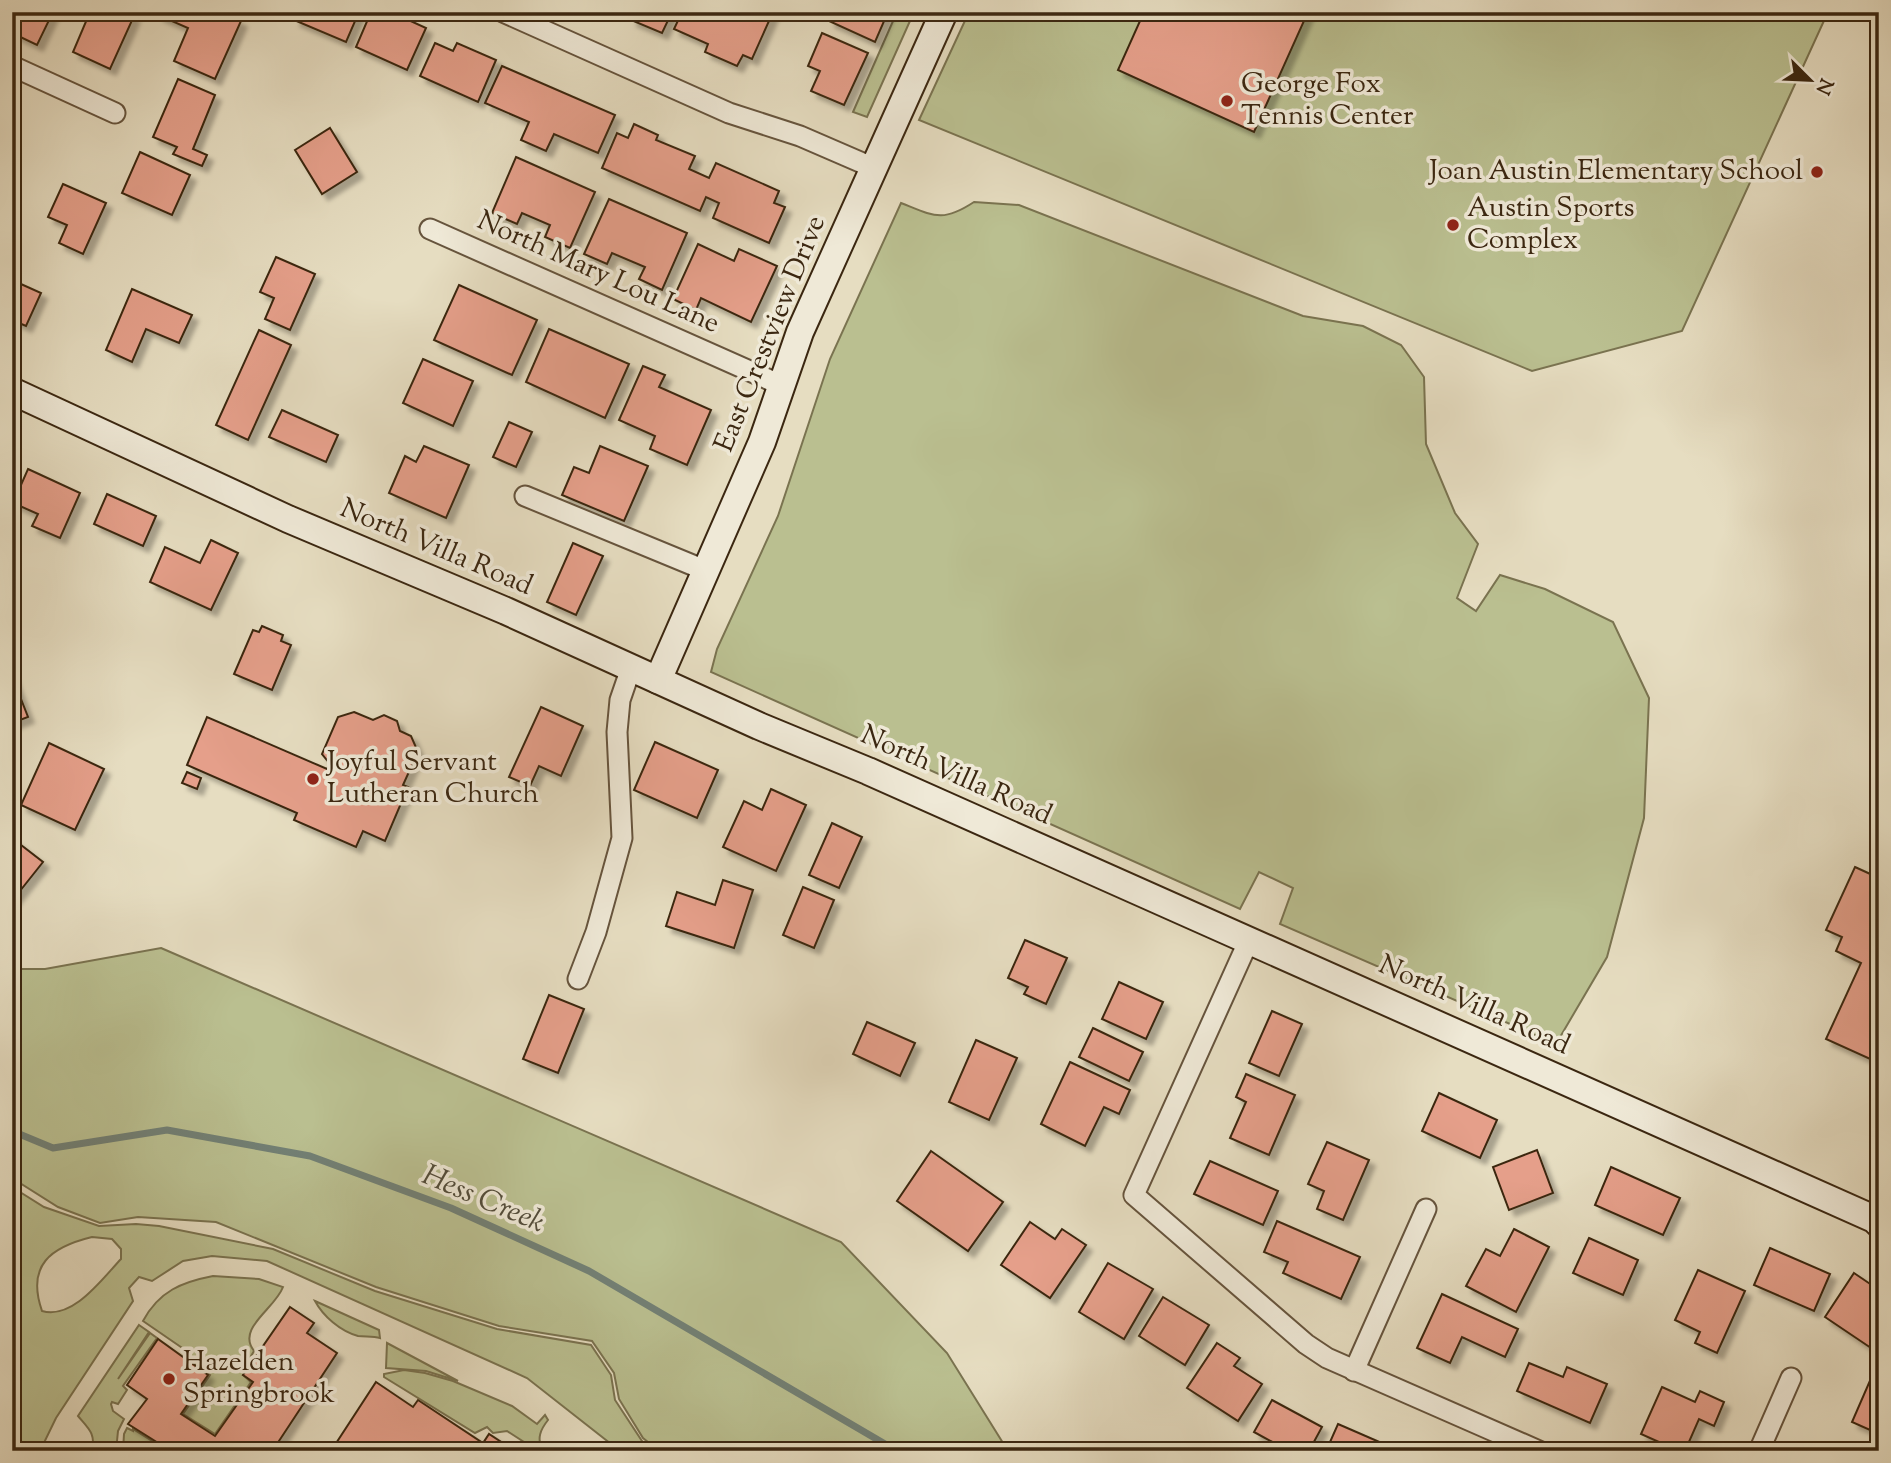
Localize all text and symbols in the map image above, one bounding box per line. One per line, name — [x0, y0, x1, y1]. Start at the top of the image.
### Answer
north arrow — [1776, 46, 1846, 116]
place label: George Fox Tennis Center — [1241, 65, 1414, 137]
text: N — [1808, 73, 1839, 98]
marker: George Fox Tennis Center — [1219, 93, 1235, 109]
place label: Joan Austin Elementary School — [1427, 152, 1803, 192]
marker: Joan Austin Elementary School — [1809, 164, 1825, 180]
place label: Austin Sports Complex — [1467, 189, 1635, 261]
street label: North Mary Lou Lane — [470, 201, 726, 345]
street label: East Crestview Drive — [705, 210, 837, 458]
marker: Austin Sports Complex — [1445, 217, 1461, 233]
street label: North Villa Road — [333, 489, 539, 607]
street label: North Villa Road — [854, 716, 1058, 836]
place label: Joyful Servant Lutheran Church — [325, 743, 539, 815]
marker: Joyful Servant Lutheran Church — [305, 771, 321, 787]
street label: North Villa Road — [1372, 946, 1576, 1066]
water label: Hess Creek — [415, 1155, 551, 1245]
place label: Hazelden Springbrook — [183, 1343, 335, 1415]
marker: Hazelden Springbrook — [161, 1371, 177, 1387]

